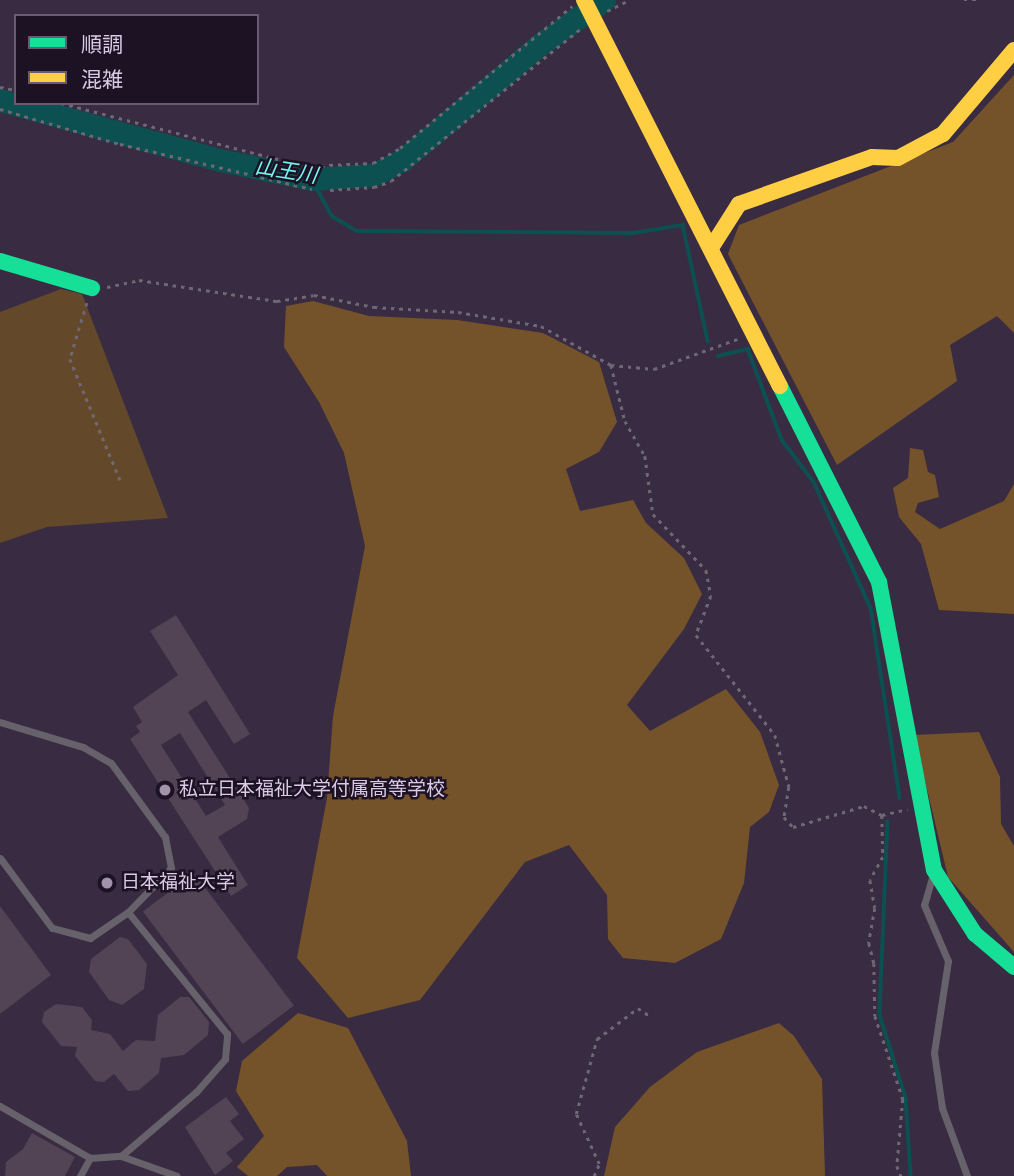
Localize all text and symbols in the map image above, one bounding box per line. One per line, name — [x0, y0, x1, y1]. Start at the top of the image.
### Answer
legend — [14, 14, 259, 105]
text: 順調 — [81, 33, 123, 58]
text: 混雑 — [81, 68, 123, 93]
water label: 山王川 — [253, 155, 319, 189]
place label: 私立日本福祉大学付属高等学校 — [179, 779, 445, 801]
marker: 私立日本福祉大学付属高等学校 — [157, 782, 173, 798]
place label: 日本福祉大学 — [121, 872, 235, 894]
marker: 日本福祉大学 — [99, 875, 115, 891]

